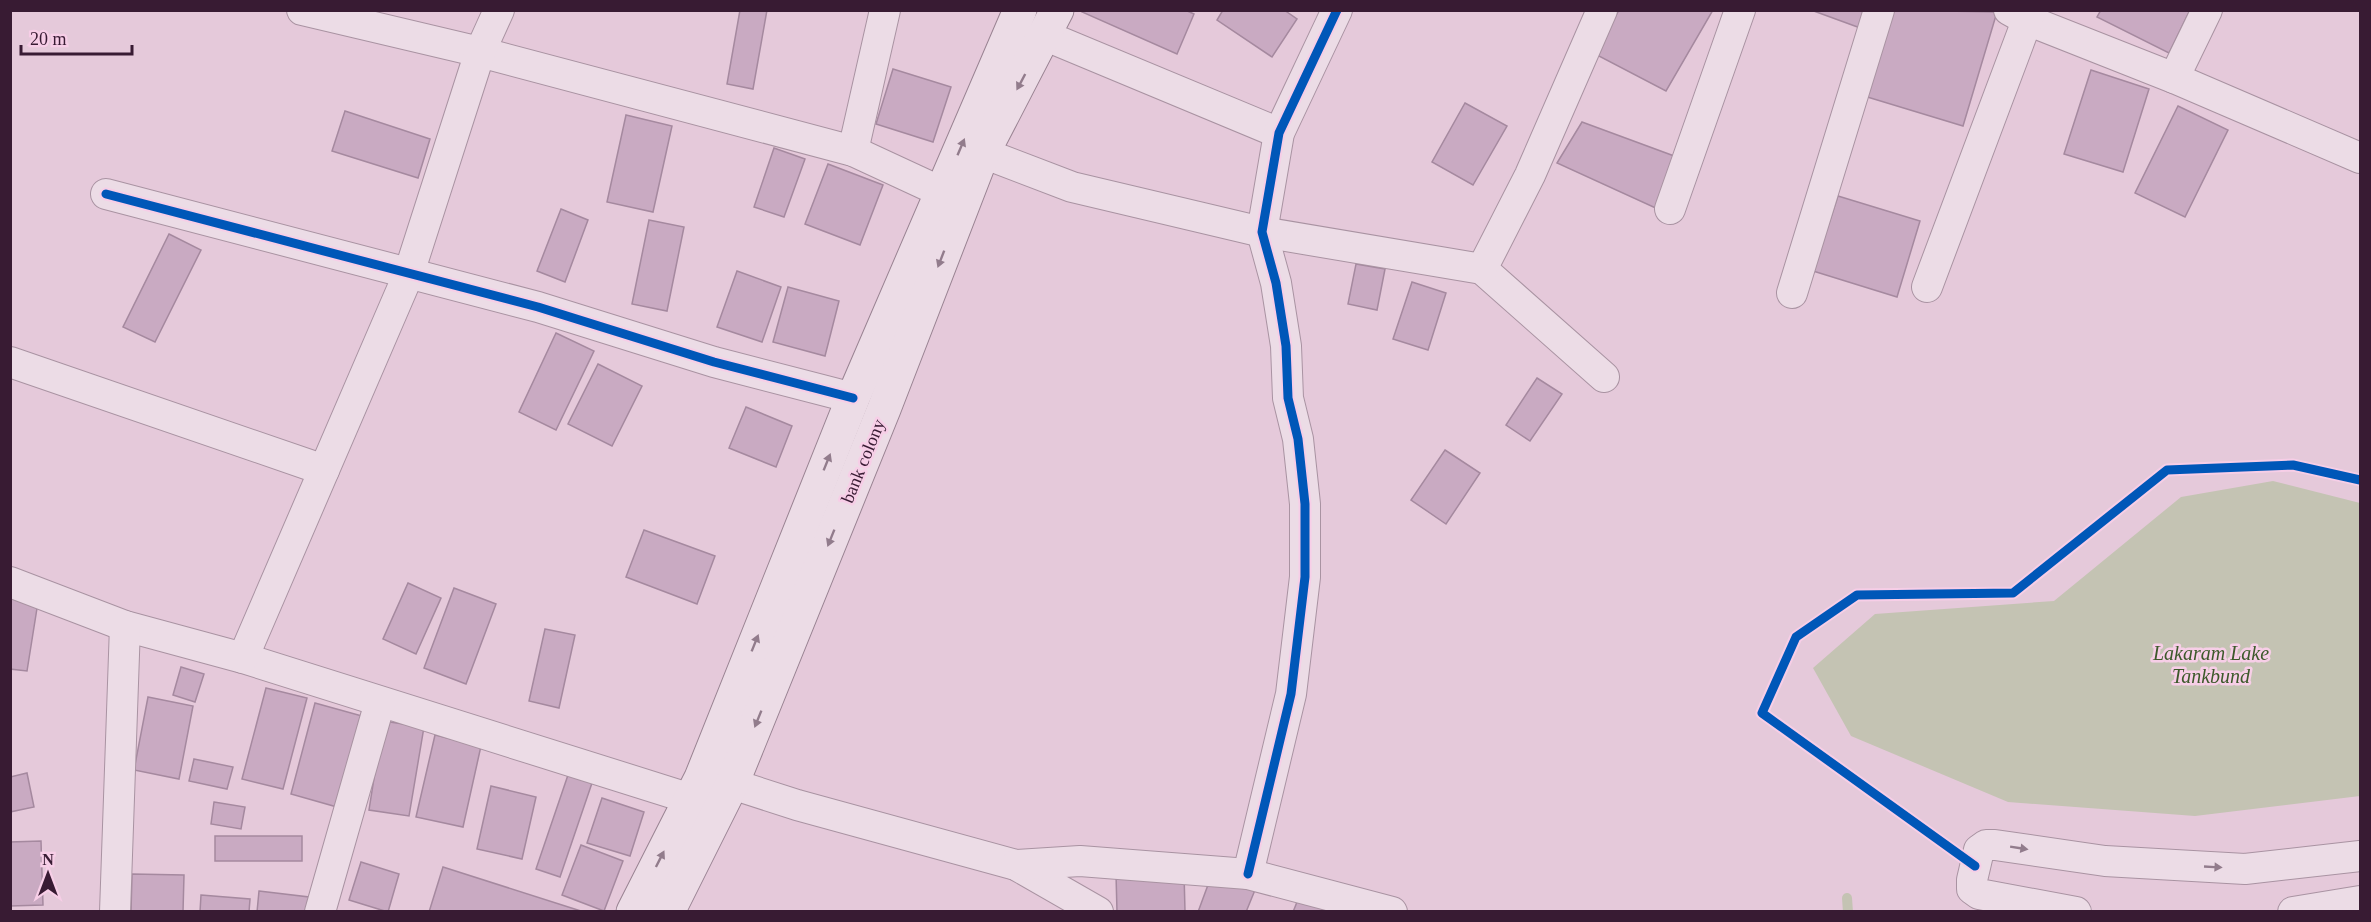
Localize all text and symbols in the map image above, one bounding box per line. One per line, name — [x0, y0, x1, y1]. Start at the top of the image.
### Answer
scale bar — [21, 18, 132, 56]
text: 20 m — [30, 29, 67, 49]
one-way arrow — [1016, 73, 1026, 90]
one-way arrow — [956, 137, 966, 155]
one-way arrow — [936, 250, 946, 268]
street label: bank colony — [837, 416, 889, 506]
one-way arrow — [822, 452, 832, 470]
one-way arrow — [826, 530, 836, 548]
one-way arrow — [750, 633, 760, 651]
water label: Lakaram Lake Tankbund — [2152, 642, 2269, 687]
one-way arrow — [753, 710, 762, 728]
north arrow — [18, 844, 78, 904]
one-way arrow — [2010, 844, 2029, 853]
text: N — [42, 851, 54, 868]
one-way arrow — [655, 851, 664, 868]
one-way arrow — [2204, 862, 2223, 871]

